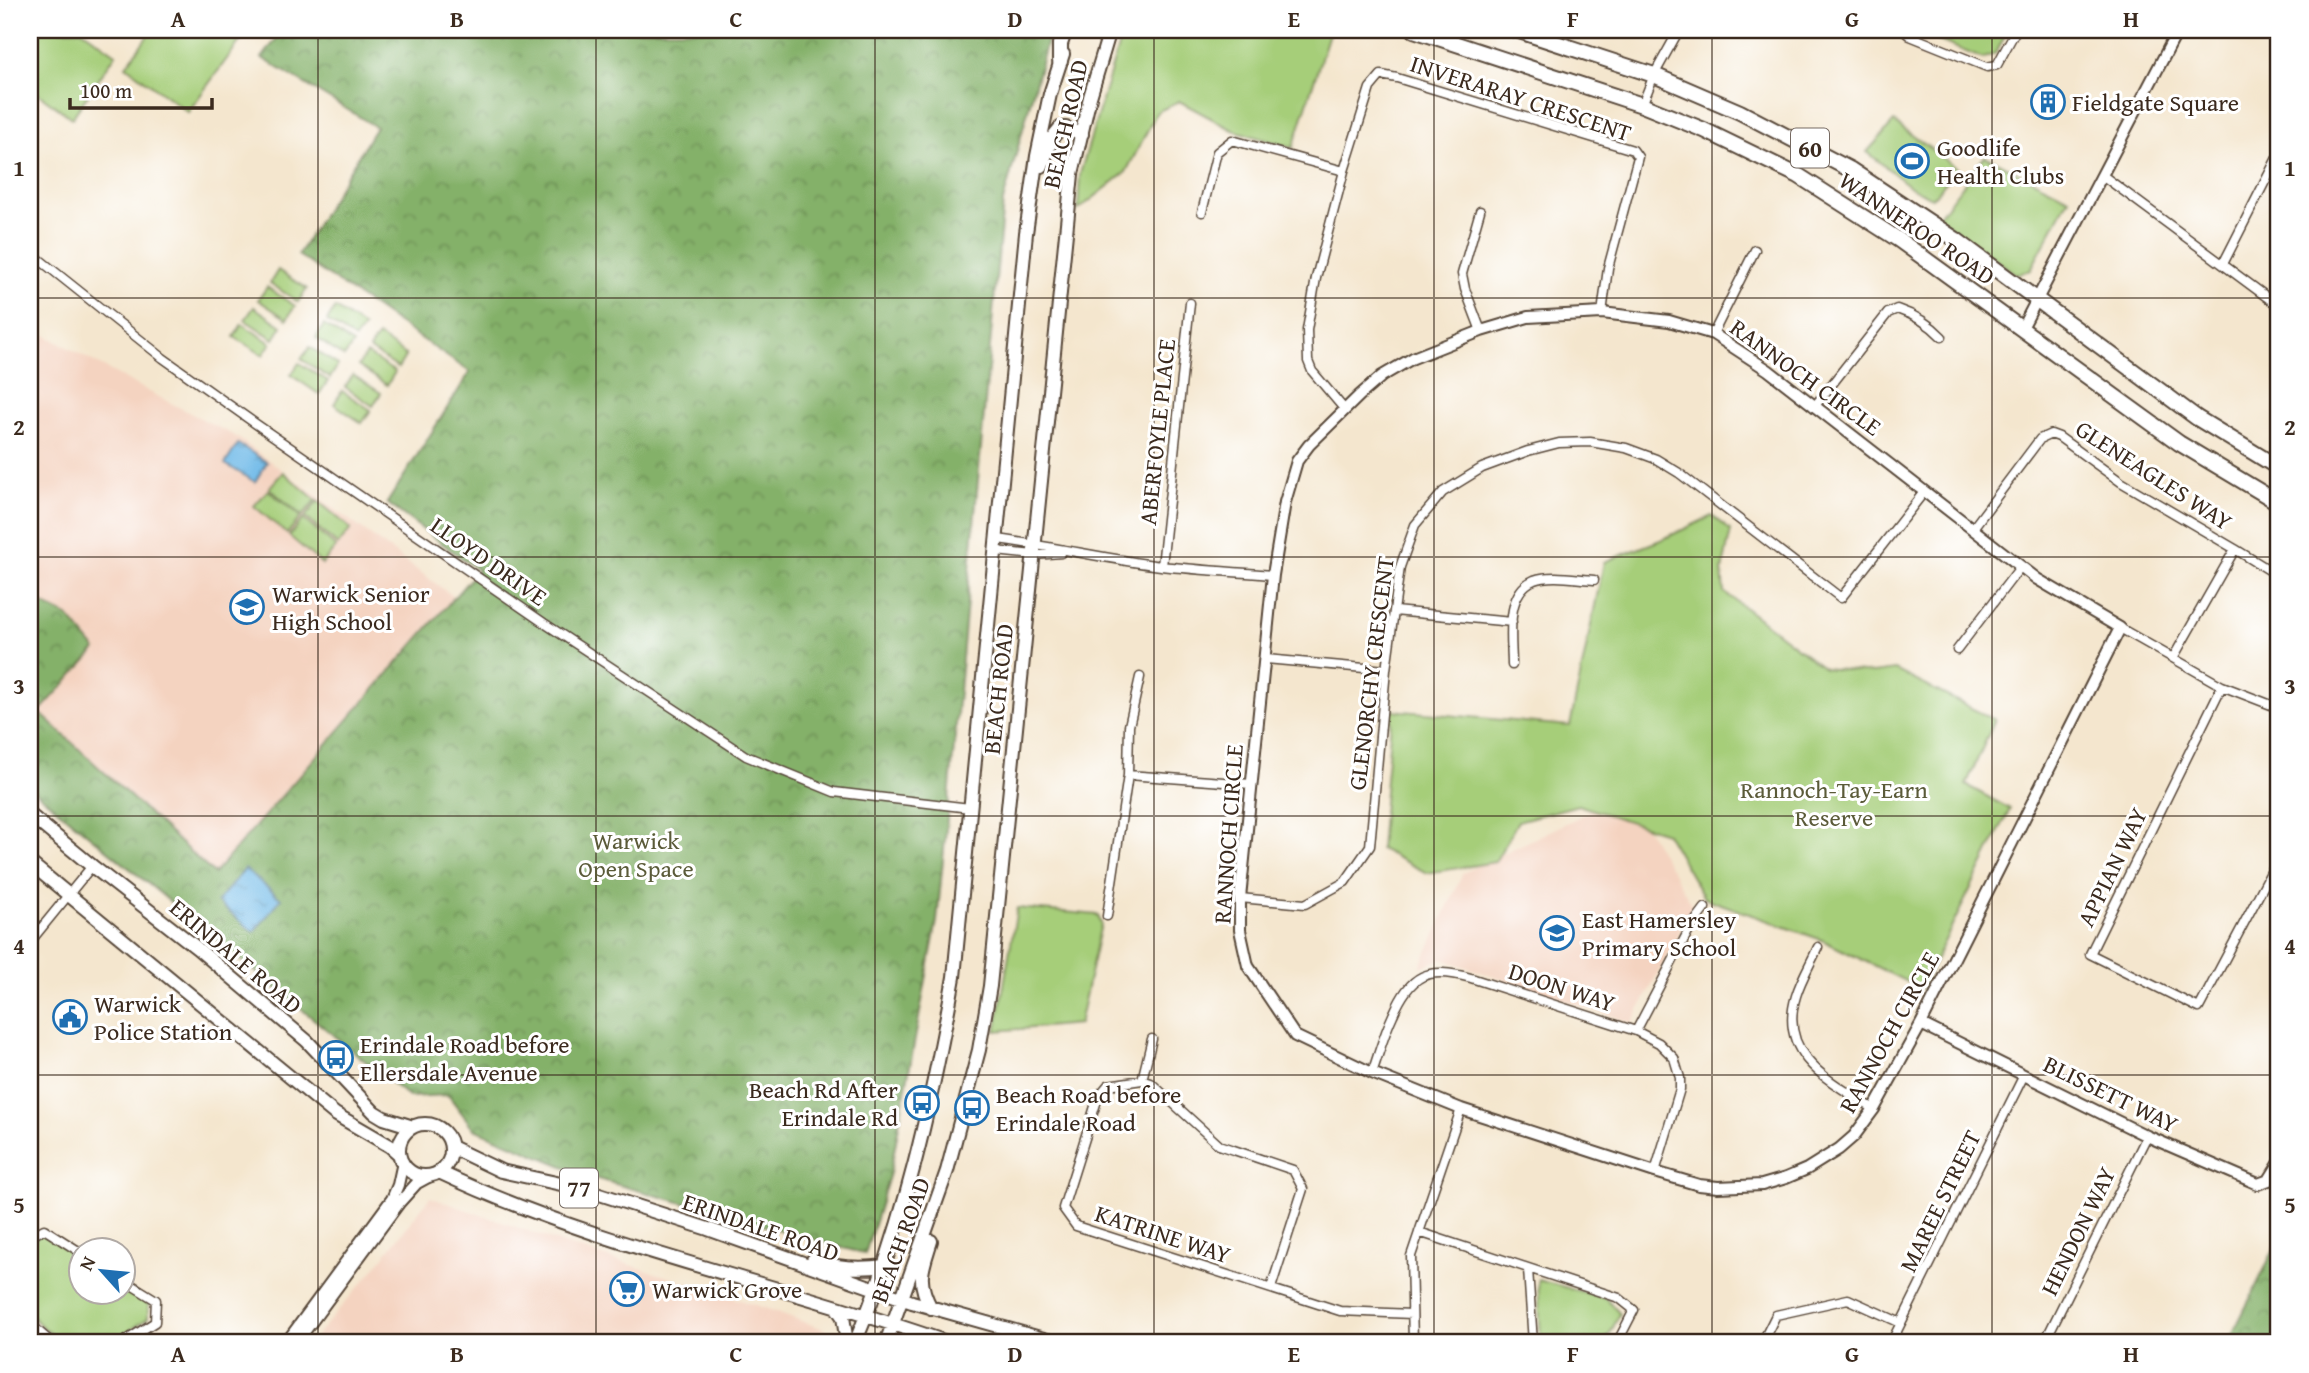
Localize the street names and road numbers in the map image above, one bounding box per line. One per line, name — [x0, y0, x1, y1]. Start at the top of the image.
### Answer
street label: INVERARAY CRESCENT — [1406, 46, 1636, 150]
street label: BEACH ROAD — [1033, 56, 1097, 192]
road number: 60 — [1791, 128, 1829, 168]
street label: WANNEROO ROAD — [1832, 163, 2002, 293]
street label: RANNOCH CIRCLE — [1723, 310, 1889, 444]
street label: ABERFOYLE PLACE — [1130, 337, 1184, 527]
street label: GLENEAGLES WAY — [2069, 411, 2239, 539]
street label: LLOYD DRIVE — [424, 508, 554, 614]
street label: GLENORCHY CRESCENT — [1339, 554, 1403, 792]
street label: BEACH ROAD — [974, 622, 1022, 756]
street label: RANNOCH CIRCLE — [1204, 743, 1252, 925]
street label: APPIAN WAY — [2068, 802, 2156, 932]
street label: ERINDALE ROAD — [162, 890, 310, 1022]
street label: RANNOCH CIRCLE — [1830, 945, 1948, 1119]
street label: DOON WAY — [1504, 953, 1620, 1021]
street label: BLISSETT WAY — [2038, 1046, 2184, 1142]
street label: MAREE STREET — [1890, 1124, 1990, 1278]
street label: HENDON WAY — [2032, 1161, 2124, 1301]
road number: 77 — [560, 1168, 598, 1208]
street label: BEACH ROAD — [861, 1172, 939, 1308]
street label: ERINDALE ROAD — [678, 1184, 844, 1270]
street label: KATRINE WAY — [1091, 1196, 1235, 1272]

